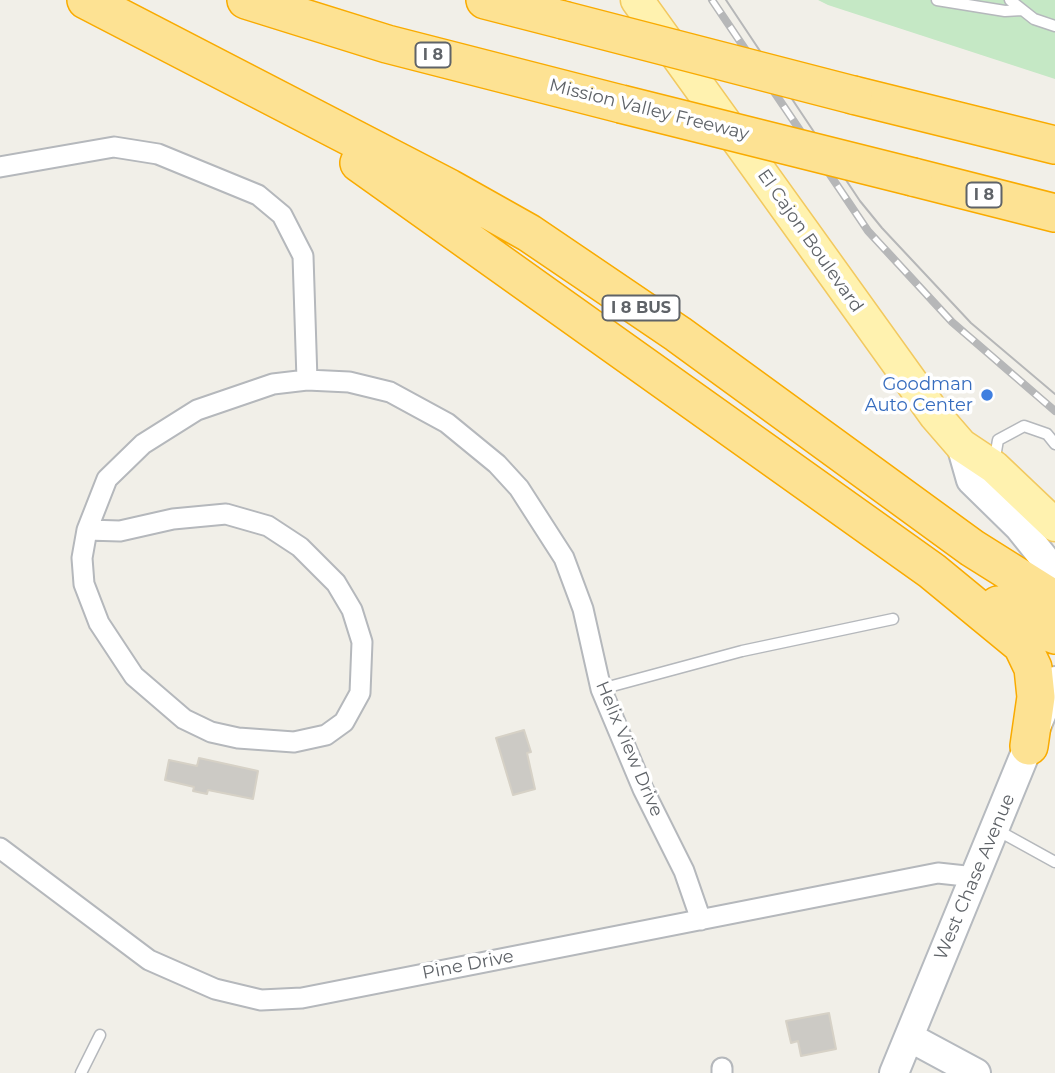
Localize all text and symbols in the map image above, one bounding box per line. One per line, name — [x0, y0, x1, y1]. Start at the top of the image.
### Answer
road number: I 8 — [416, 42, 450, 68]
street label: Mission Valley Freeway — [547, 75, 751, 145]
street label: El Cajon Boulevard — [752, 165, 868, 317]
road number: I 8 — [967, 182, 1002, 208]
road number: I 8 BUS — [602, 296, 680, 320]
place label: Goodman Auto Center — [865, 374, 973, 416]
marker: Goodman Auto Center — [979, 387, 995, 403]
street label: Helix View Drive — [591, 678, 667, 820]
street label: West Chase Avenue — [930, 791, 1020, 963]
street label: Pine Drive — [420, 946, 516, 984]

